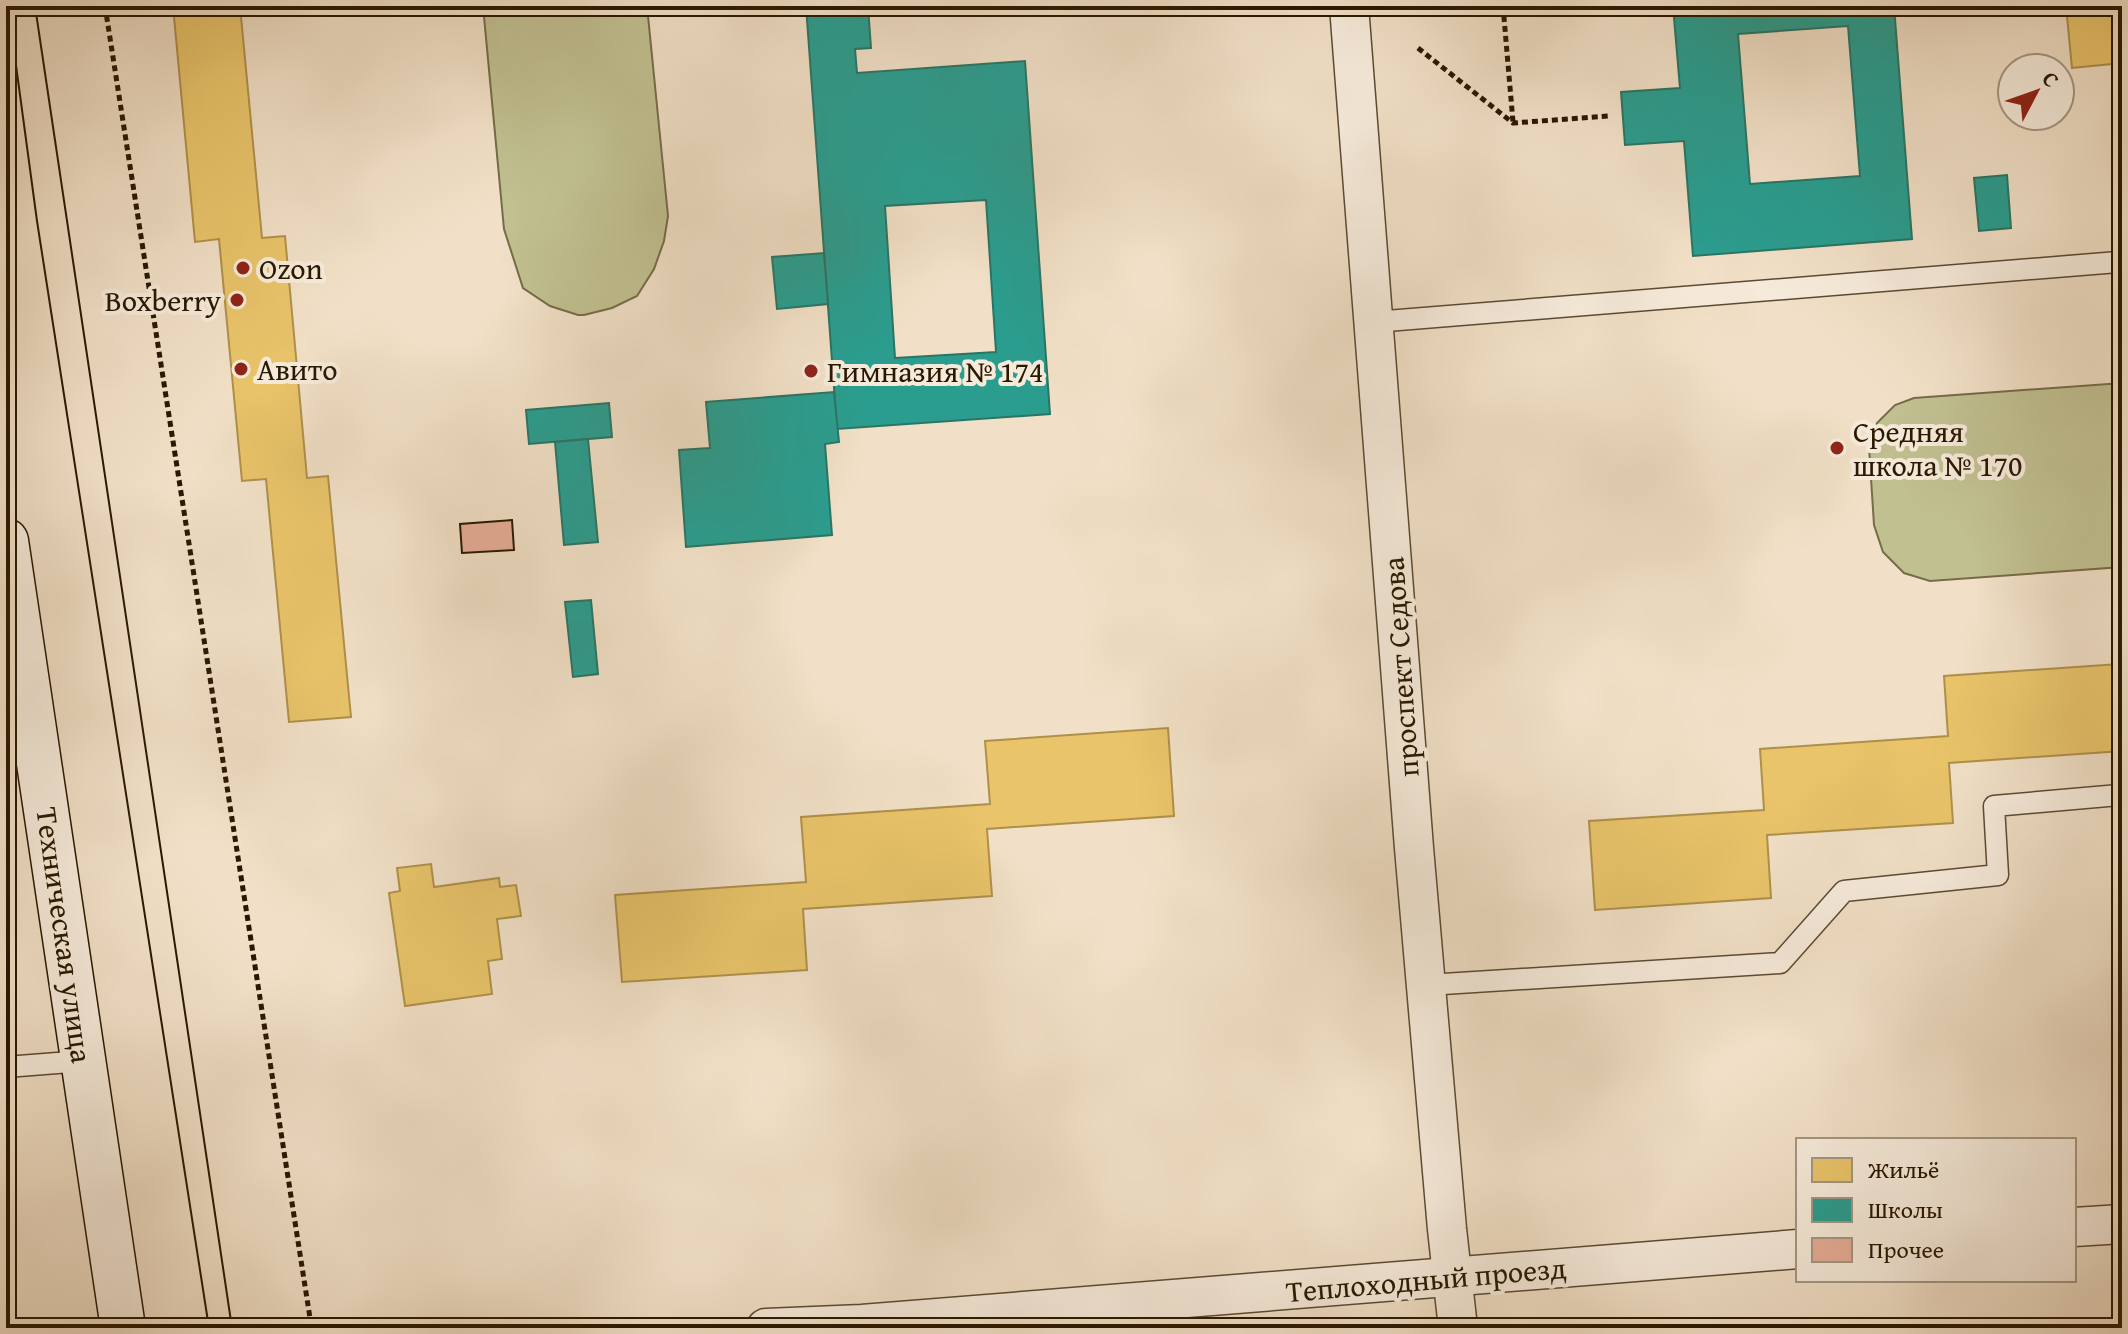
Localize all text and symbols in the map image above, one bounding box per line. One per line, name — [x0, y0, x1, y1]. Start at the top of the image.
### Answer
north arrow — [1996, 52, 2076, 132]
text: С — [2035, 64, 2067, 94]
place label: Ozon — [259, 246, 323, 290]
marker: Ozon — [234, 259, 252, 277]
place label: Boxberry — [105, 278, 221, 322]
marker: Boxberry — [228, 291, 246, 309]
place label: Авито — [257, 347, 337, 391]
place label: Гимназия № 174 — [827, 349, 1043, 393]
marker: Авито — [232, 360, 250, 378]
marker: Гимназия № 174 — [802, 362, 820, 380]
place label: Средняя школа № 170 — [1853, 409, 2022, 487]
marker: Средняя школа № 170 — [1828, 439, 1846, 457]
street label: проспект Седова — [1370, 555, 1430, 778]
street label: Техническая улица — [25, 804, 105, 1066]
legend — [1796, 1138, 2076, 1282]
text: Жильё — [1867, 1152, 1939, 1187]
text: Школы — [1868, 1192, 1943, 1227]
text: Прочее — [1868, 1232, 1944, 1267]
street label: Теплоходный проезд — [1284, 1245, 1568, 1313]

